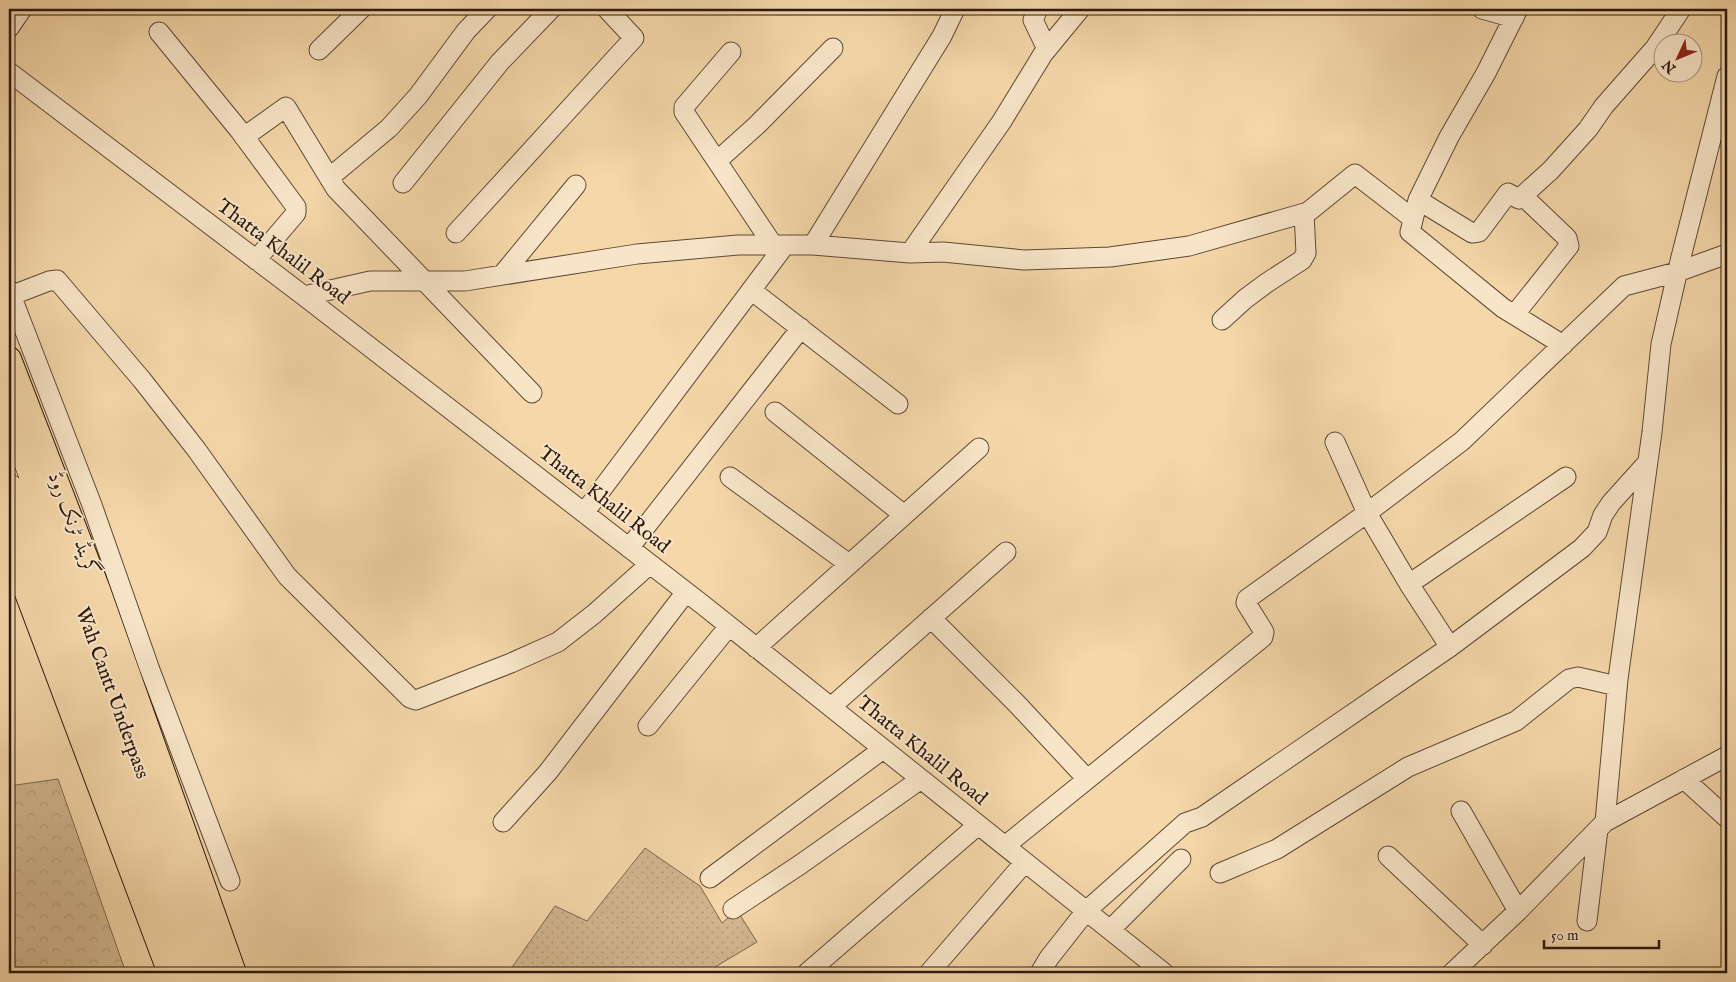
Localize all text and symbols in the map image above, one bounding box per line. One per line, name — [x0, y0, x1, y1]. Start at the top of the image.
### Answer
north arrow — [1654, 32, 1704, 82]
text: N — [1659, 56, 1681, 78]
street label: Thatta Khalil Road — [211, 194, 355, 310]
street label: Thatta Khalil Road — [533, 441, 675, 559]
street label: گرینڈ ٹرنک روڈ — [42, 468, 106, 580]
street label: Wah Cantt Underpass — [69, 604, 155, 782]
street label: Thatta Khalil Road — [852, 691, 992, 811]
scale bar — [1544, 917, 1658, 949]
text: 50 m — [1551, 926, 1579, 945]

